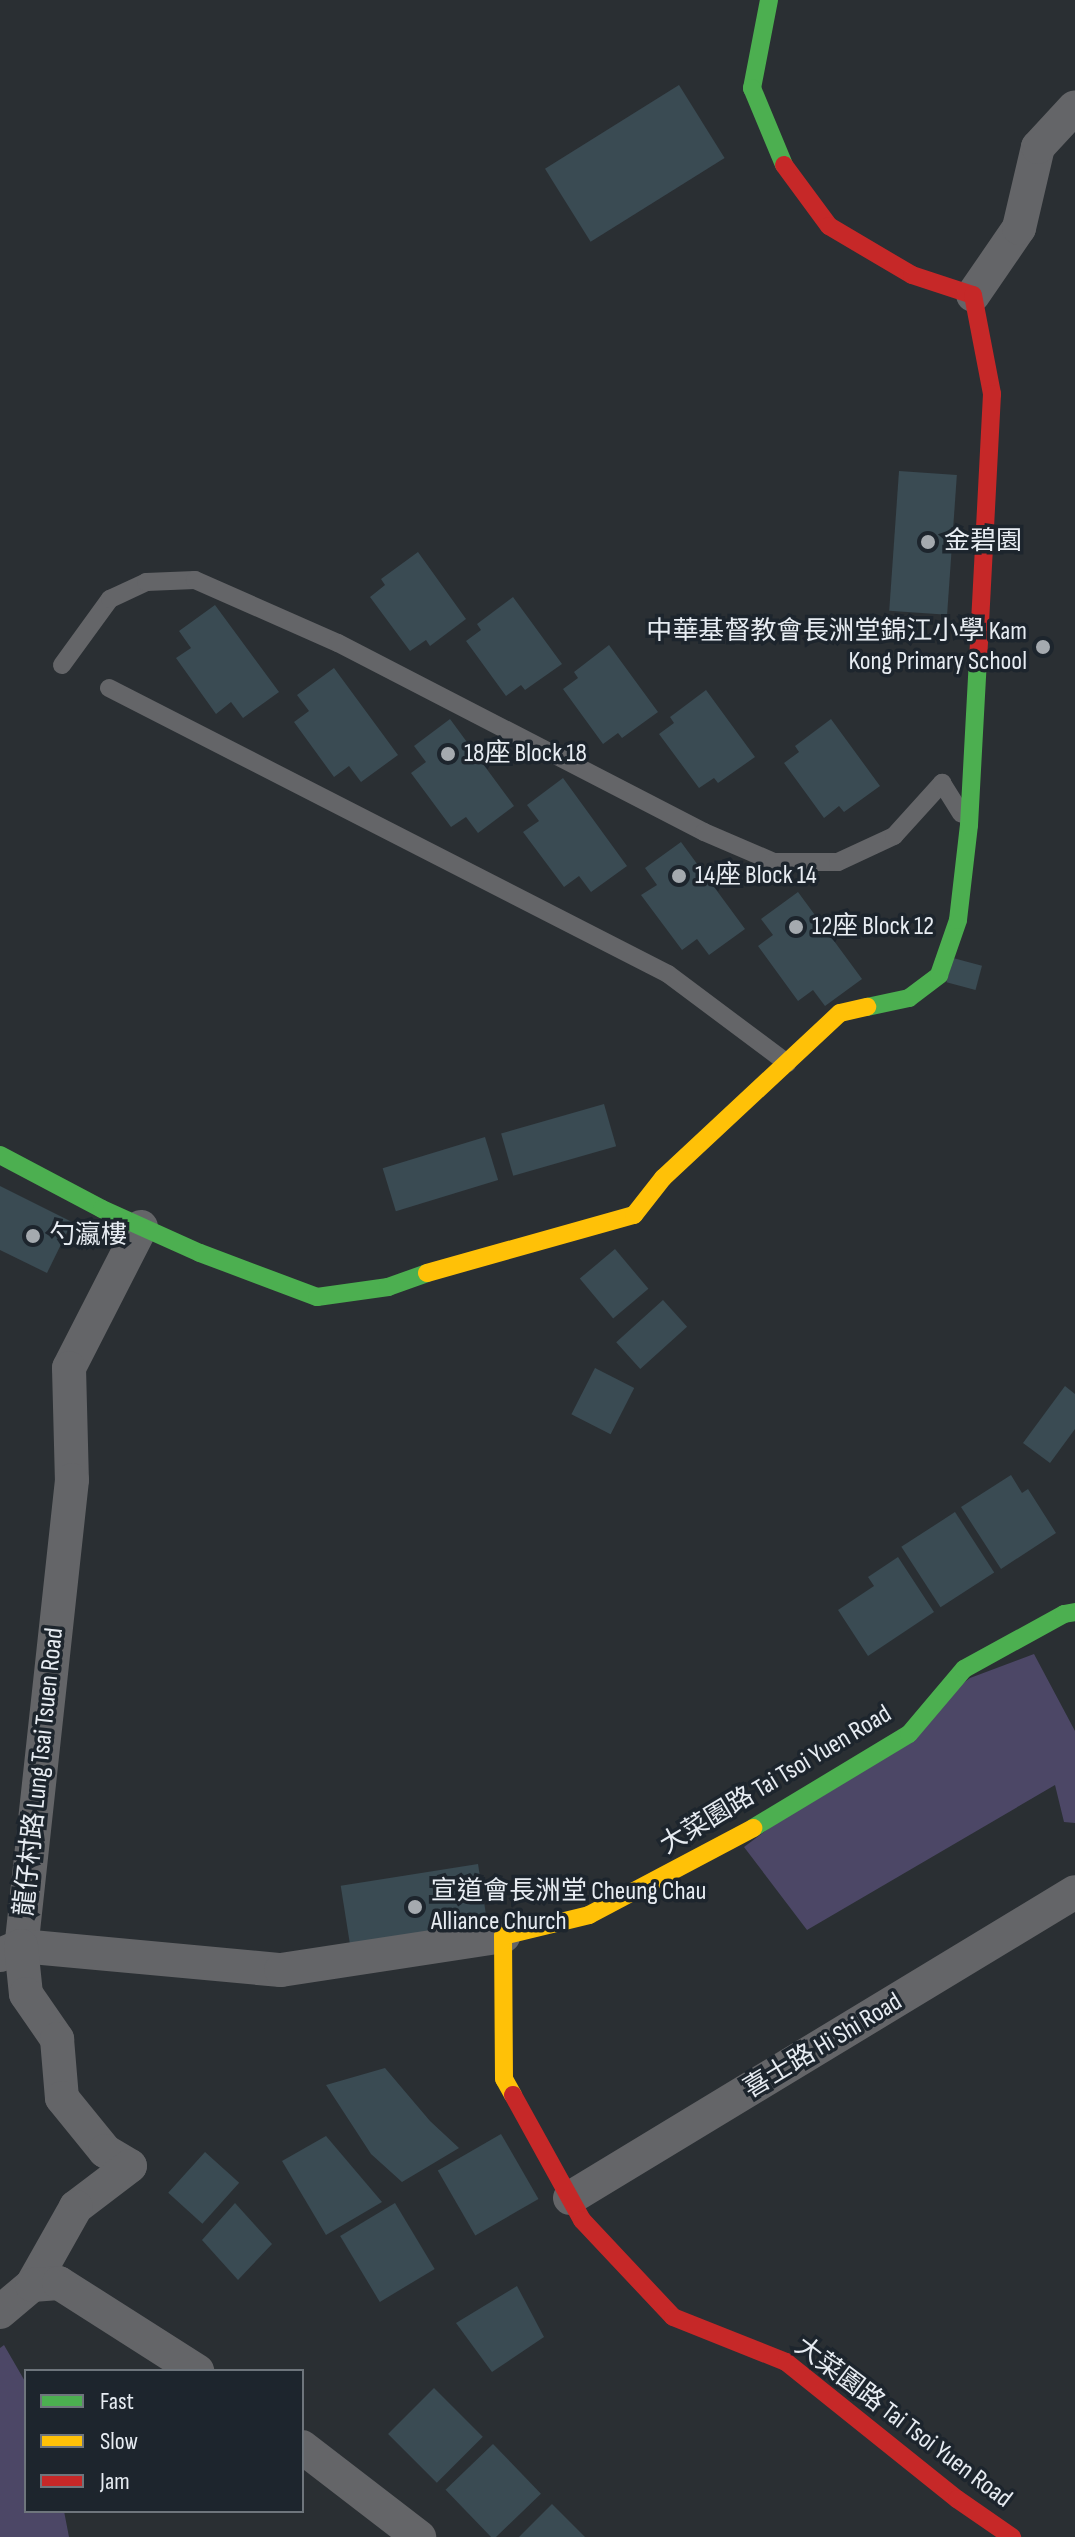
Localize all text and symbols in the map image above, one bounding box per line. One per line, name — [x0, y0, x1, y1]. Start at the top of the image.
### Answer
place label: 金碧園 — [944, 526, 1022, 558]
marker: 金碧園 — [919, 533, 937, 551]
place label: 中華基督教會長洲堂錦江小學 Kam Kong Primary School — [647, 616, 1027, 678]
marker: 中華基督教會長洲堂錦江小學 Kam Kong Primary School — [1034, 638, 1052, 656]
place label: 18座 Block 18 — [464, 738, 587, 770]
marker: 18座 Block 18 — [439, 745, 457, 763]
place label: 14座 Block 14 — [695, 860, 817, 892]
marker: 14座 Block 14 — [670, 867, 688, 885]
place label: 12座 Block 12 — [812, 911, 934, 943]
marker: 12座 Block 12 — [787, 918, 805, 936]
place label: 勺瀛樓 — [49, 1220, 127, 1252]
marker: 勺瀛樓 — [24, 1227, 42, 1245]
street label: 龍仔村路 Lung Tsai Tsuen Road — [9, 1626, 71, 1918]
street label: 大菜園路 Tai Tsoi Yuen Road — [655, 1699, 897, 1861]
place label: 宣道會長洲堂 Cheung Chau Alliance Church — [431, 1876, 706, 1938]
marker: 宣道會長洲堂 Cheung Chau Alliance Church — [406, 1898, 424, 1916]
street label: 喜士路 Hi Shi Road — [738, 1987, 908, 2105]
street label: 大菜園路 Tai Tsoi Yuen Road — [788, 2331, 1018, 2515]
legend — [24, 2369, 304, 2513]
text: Fast — [100, 2387, 134, 2416]
text: Slow — [100, 2427, 138, 2456]
text: Jam — [100, 2467, 130, 2496]

